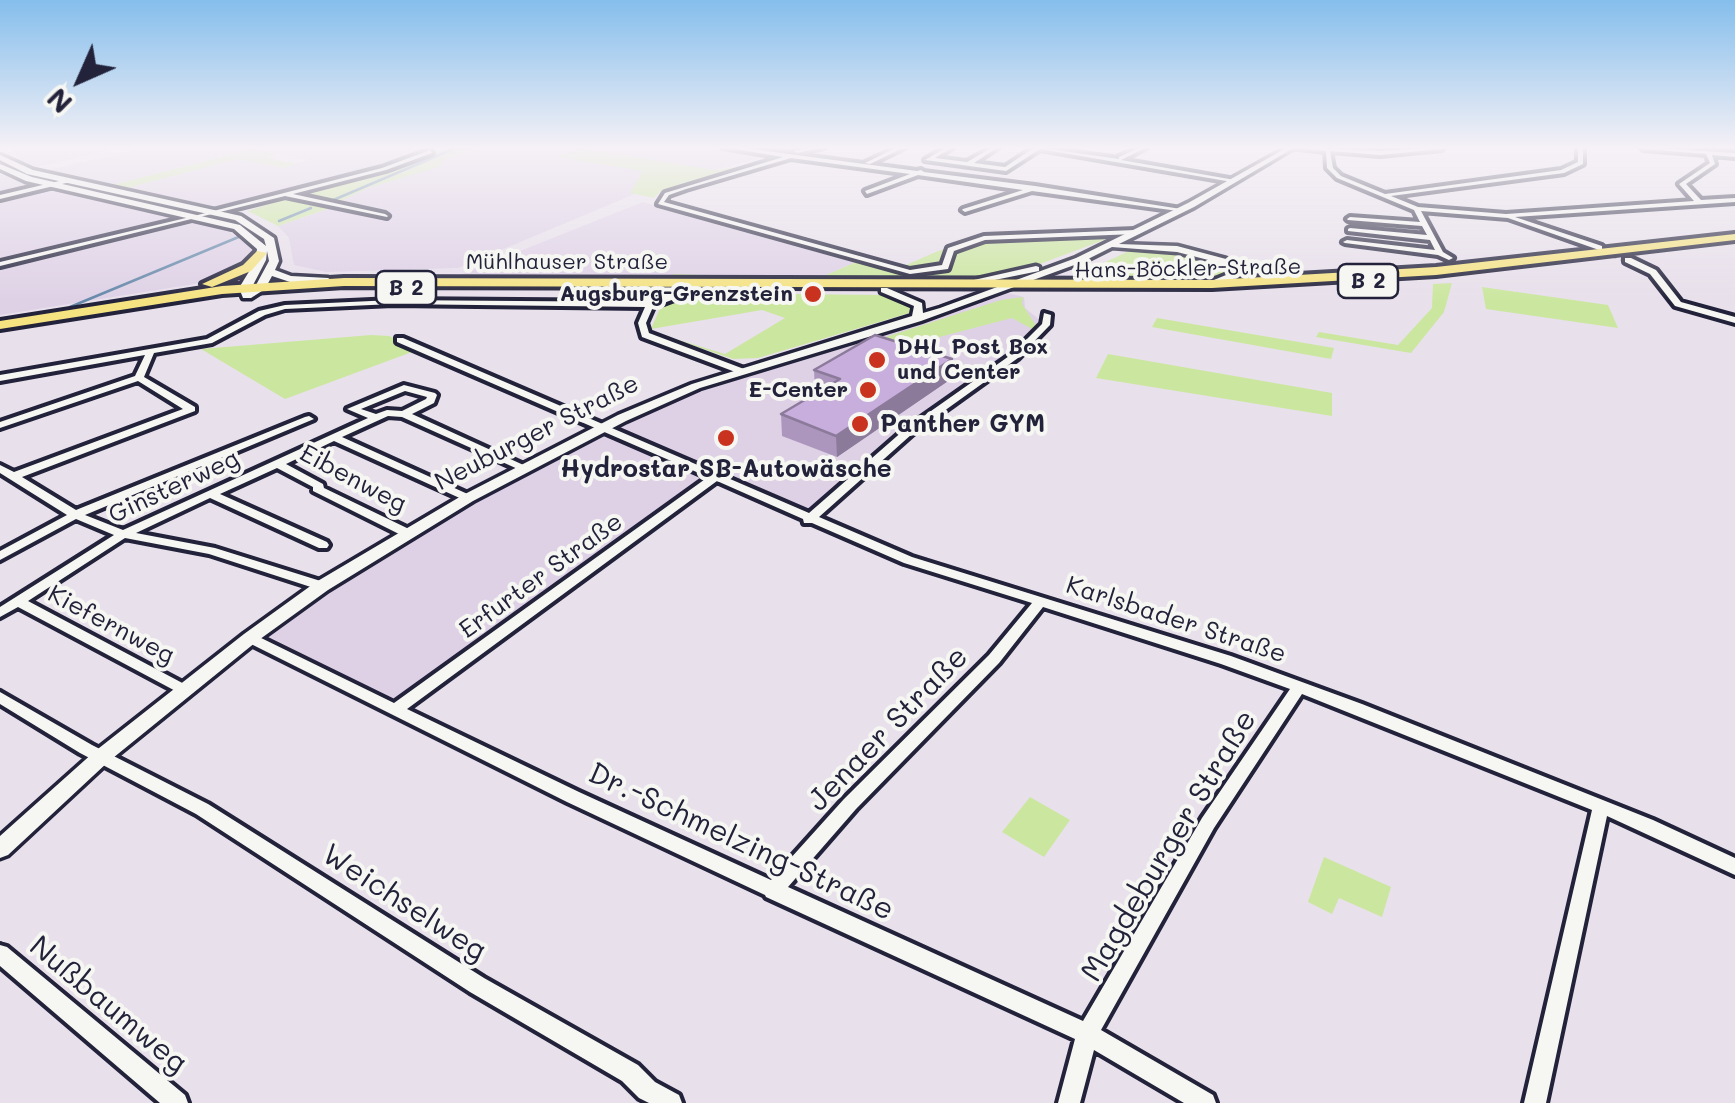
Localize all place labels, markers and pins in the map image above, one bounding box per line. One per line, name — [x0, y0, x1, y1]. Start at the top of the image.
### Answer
place label: Augsburg-Grenzstein — [560, 281, 793, 307]
marker: Augsburg-Grenzstein — [802, 283, 824, 305]
place label: DHL Post Box und Center — [897, 334, 1048, 386]
marker: DHL Post Box und Center — [866, 349, 888, 371]
place label: E-Center — [748, 377, 848, 403]
marker: E-Center — [857, 379, 879, 401]
place label: Panther GYM — [880, 409, 1045, 439]
marker: Panther GYM — [849, 413, 871, 435]
marker: Hydrostar SB-Autowäsche — [715, 427, 737, 449]
place label: Hydrostar SB-Autowäsche — [560, 454, 892, 484]

